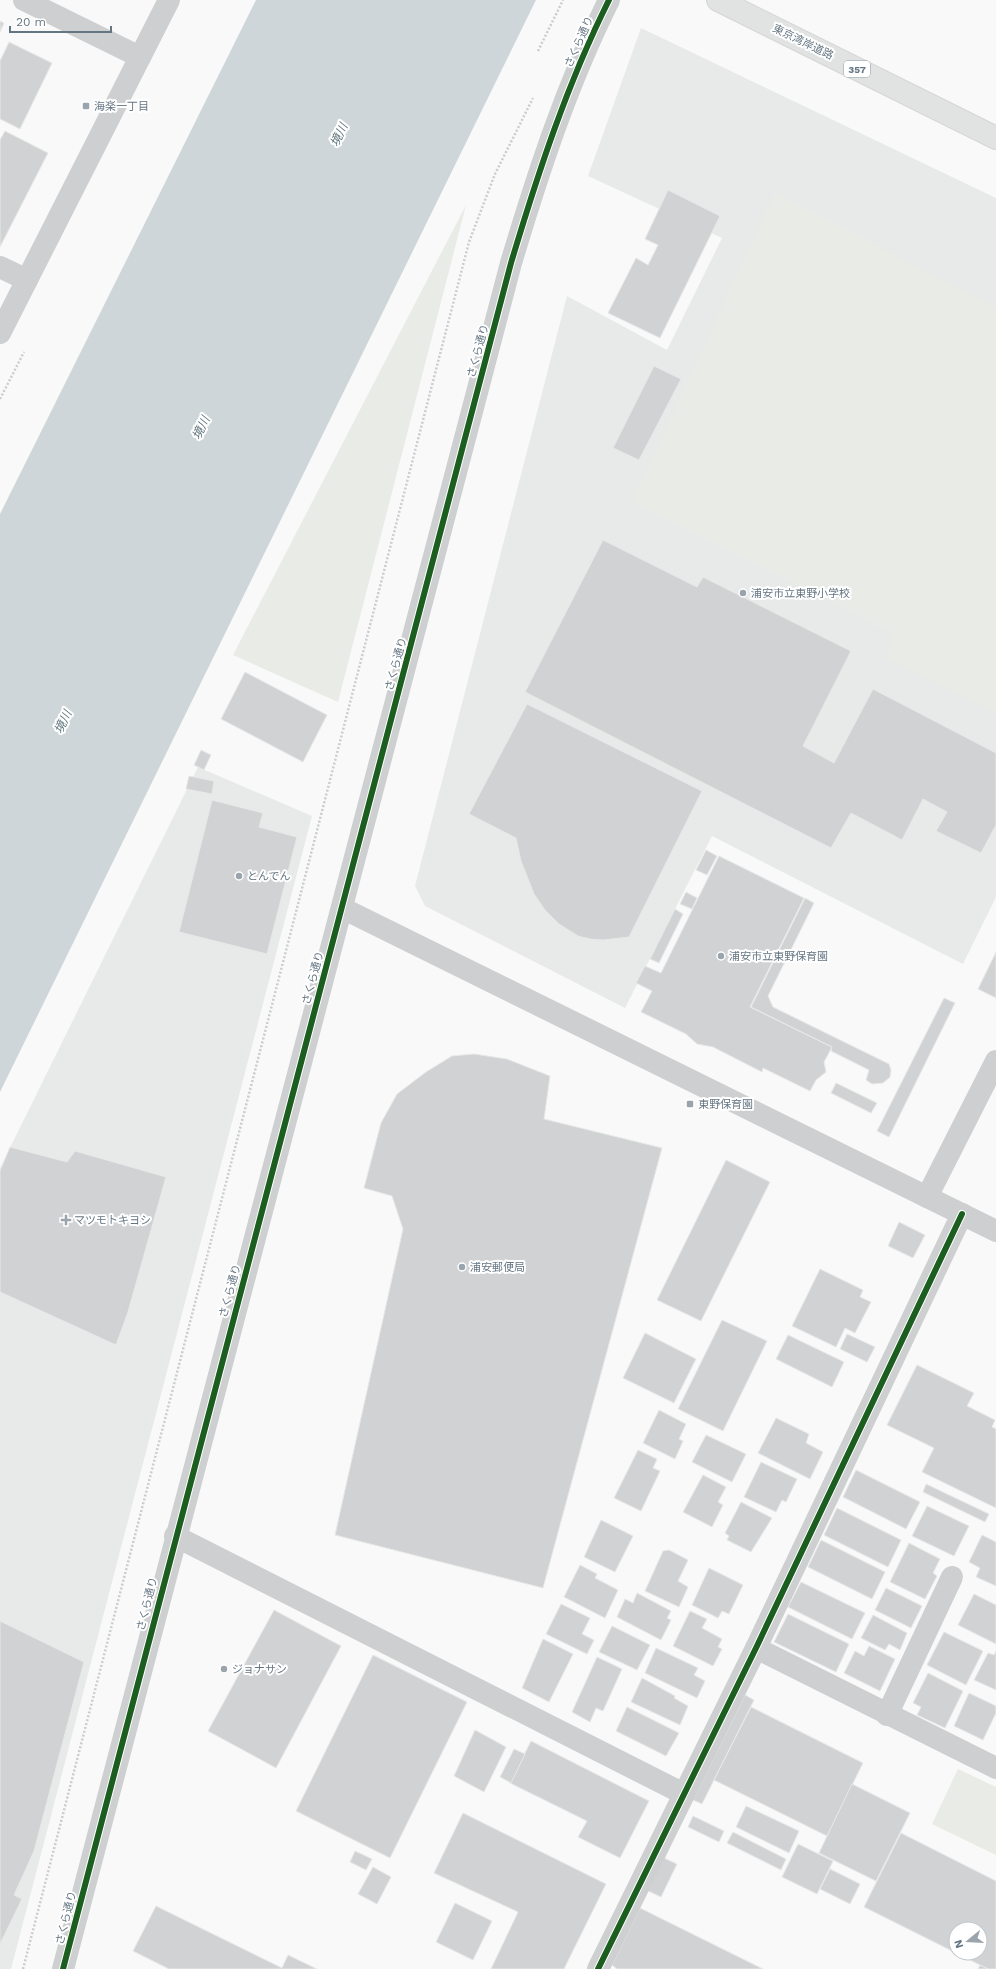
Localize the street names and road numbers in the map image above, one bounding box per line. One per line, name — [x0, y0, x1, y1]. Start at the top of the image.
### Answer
street label: さくら通り — [562, 14, 596, 70]
street label: 東京湾岸道路 — [770, 22, 836, 62]
road number: 357 — [844, 61, 870, 77]
street label: さくら通り — [465, 323, 491, 379]
street label: さくら通り — [383, 636, 409, 692]
street label: さくら通り — [300, 950, 326, 1006]
street label: さくら通り — [217, 1263, 243, 1319]
street label: さくら通り — [134, 1576, 160, 1632]
street label: さくら通り — [53, 1890, 79, 1946]

